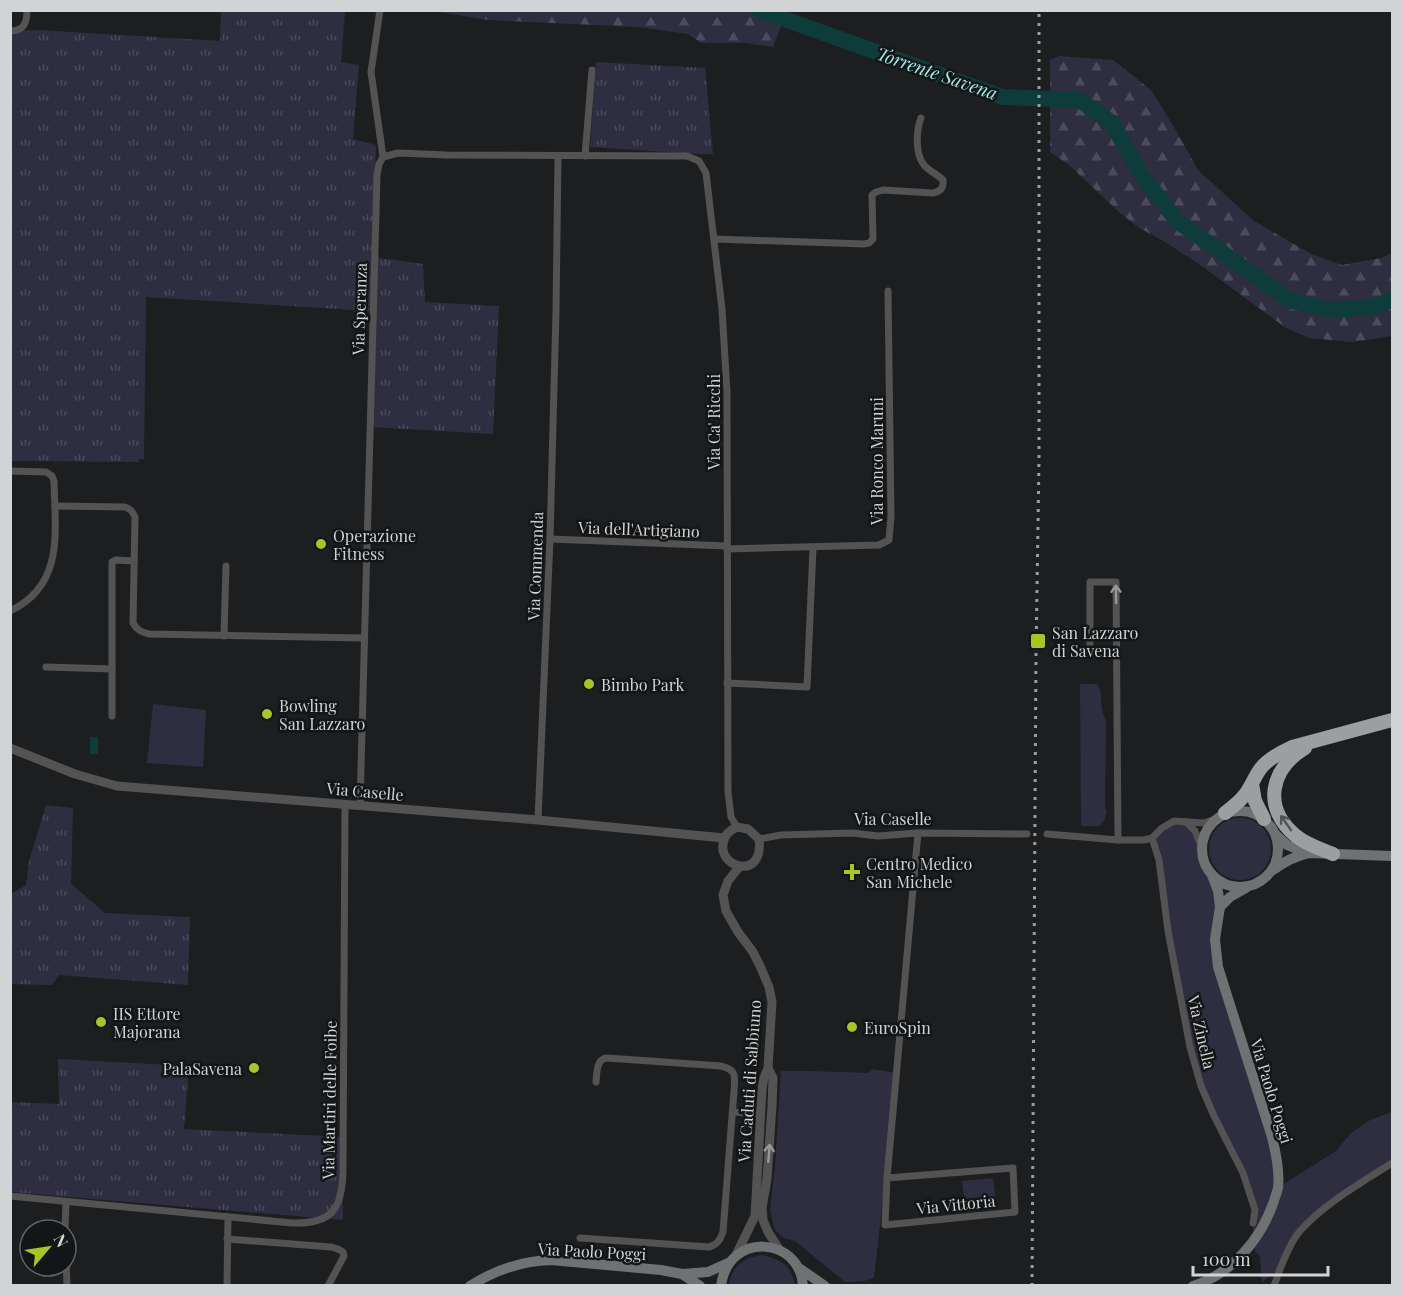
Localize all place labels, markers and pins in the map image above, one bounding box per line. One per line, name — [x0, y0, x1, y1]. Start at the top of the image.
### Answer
place label: Operazione Fitness — [333, 525, 416, 564]
marker: Operazione Fitness — [314, 537, 328, 551]
place label: San Lazzaro di Savena — [1052, 622, 1139, 661]
marker: San Lazzaro di Savena — [1029, 632, 1047, 650]
place label: Bimbo Park — [601, 674, 685, 695]
marker: Bimbo Park — [582, 677, 596, 691]
place label: Bowling San Lazzaro — [279, 695, 366, 734]
marker: Bowling San Lazzaro — [260, 707, 274, 721]
place label: Centro Medico San Michele — [866, 853, 972, 892]
marker: Centro Medico San Michele — [843, 863, 861, 881]
place label: IIS Ettore Majorana — [113, 1003, 181, 1042]
marker: IIS Ettore Majorana — [94, 1015, 108, 1029]
place label: EuroSpin — [864, 1017, 931, 1038]
marker: EuroSpin — [845, 1020, 859, 1034]
place label: PalaSavena — [162, 1058, 242, 1079]
marker: PalaSavena — [247, 1061, 261, 1075]

